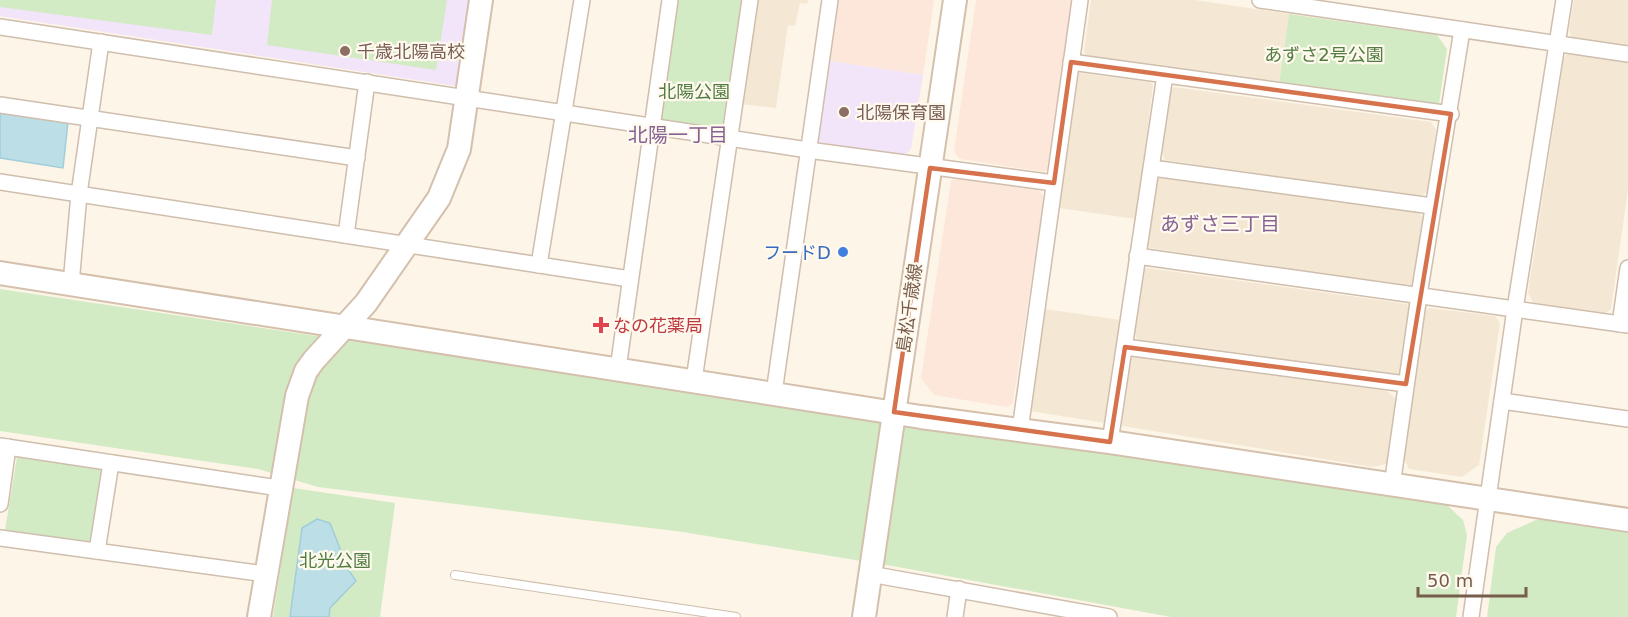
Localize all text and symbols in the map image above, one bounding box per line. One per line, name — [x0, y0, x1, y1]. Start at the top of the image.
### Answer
place label: 千歳北陽高校 — [357, 41, 465, 62]
marker: 千歳北陽高校 — [338, 44, 352, 58]
park label: あずさ2号公園 — [1264, 44, 1384, 65]
park label: 北陽公園 — [658, 81, 730, 102]
place label: 北陽保育園 — [856, 102, 946, 123]
marker: 北陽保育園 — [837, 105, 851, 119]
district label: 北陽一丁目 — [628, 123, 728, 147]
district label: あずさ三丁目 — [1160, 212, 1280, 236]
place label: フードD — [763, 242, 831, 263]
marker: フードD — [836, 245, 850, 259]
street label: 島松千歳線 — [892, 262, 926, 354]
place label: なの花薬局 — [613, 315, 703, 336]
marker: なの花薬局 — [594, 318, 608, 332]
park label: 北光公園 — [299, 550, 371, 571]
scale bar — [1418, 560, 1526, 598]
text: 50 m — [1427, 570, 1473, 591]

